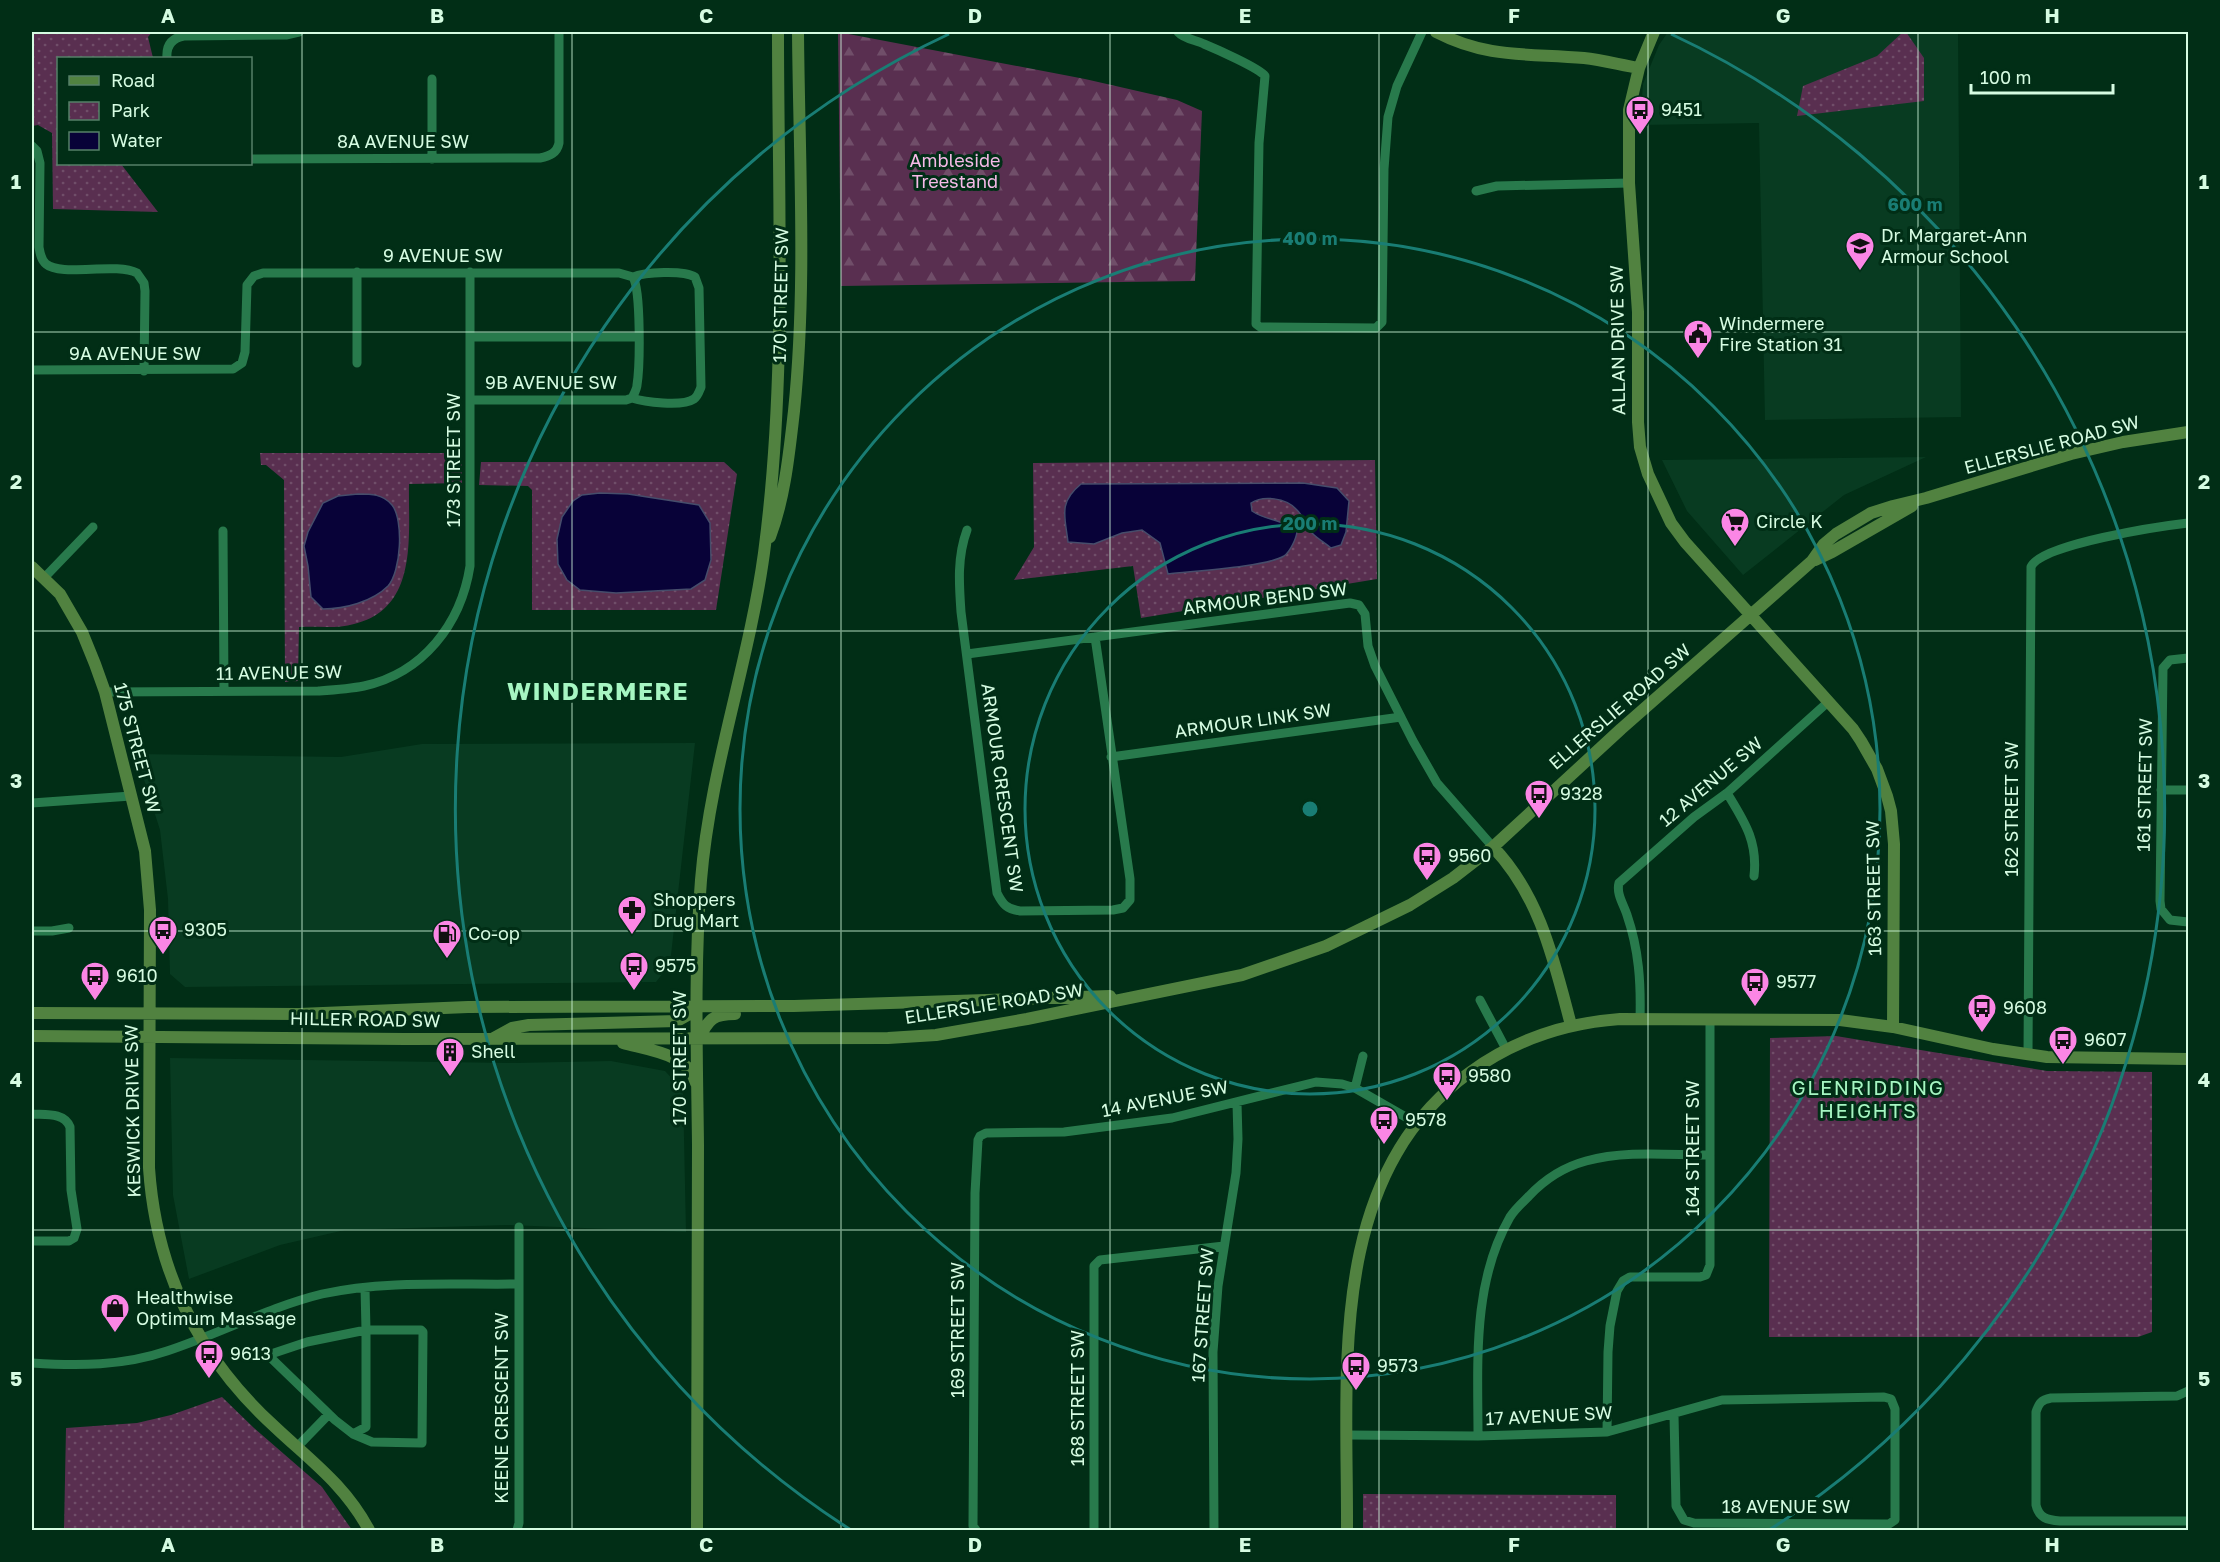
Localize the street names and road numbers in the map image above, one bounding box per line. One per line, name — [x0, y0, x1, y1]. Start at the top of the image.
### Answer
street label: 8A AVENUE SW — [337, 130, 469, 152]
street label: 170 STREET SW — [768, 227, 792, 363]
street label: 9 AVENUE SW — [383, 244, 503, 266]
street label: ALLAN DRIVE SW — [1605, 265, 1629, 415]
street label: 9A AVENUE SW — [69, 342, 201, 364]
street label: 9B AVENUE SW — [485, 371, 617, 393]
street label: 173 STREET SW — [442, 393, 464, 527]
street label: ELLERSLIE ROAD SW — [1962, 410, 2142, 478]
street label: ARMOUR BEND SW — [1181, 577, 1348, 619]
street label: ELLERSLIE ROAD SW — [1544, 639, 1695, 774]
street label: 11 AVENUE SW — [216, 660, 342, 684]
street label: 175 STREET SW — [110, 680, 166, 815]
street label: ARMOUR CRESCENT SW — [977, 682, 1029, 894]
street label: ARMOUR LINK SW — [1173, 698, 1333, 742]
street label: 161 STREET SW — [2132, 718, 2156, 852]
street label: 12 AVENUE SW — [1654, 732, 1766, 831]
street label: 162 STREET SW — [2000, 741, 2022, 877]
street label: 163 STREET SW — [1861, 820, 1885, 956]
street label: ELLERSLIE ROAD SW — [903, 978, 1085, 1028]
street label: 170 STREET SW — [668, 990, 690, 1126]
street label: HILLER ROAD SW — [290, 1007, 440, 1031]
street label: KESWICK DRIVE SW — [119, 1024, 145, 1198]
street label: 14 AVENUE SW — [1100, 1075, 1230, 1121]
street label: 164 STREET SW — [1681, 1080, 1703, 1216]
street label: 167 STREET SW — [1186, 1247, 1218, 1383]
street label: 169 STREET SW — [946, 1262, 968, 1398]
street label: KEENE CRESCENT SW — [490, 1312, 512, 1504]
street label: 168 STREET SW — [1066, 1330, 1088, 1466]
street label: 17 AVENUE SW — [1485, 1401, 1613, 1429]
street label: 18 AVENUE SW — [1722, 1495, 1850, 1517]

